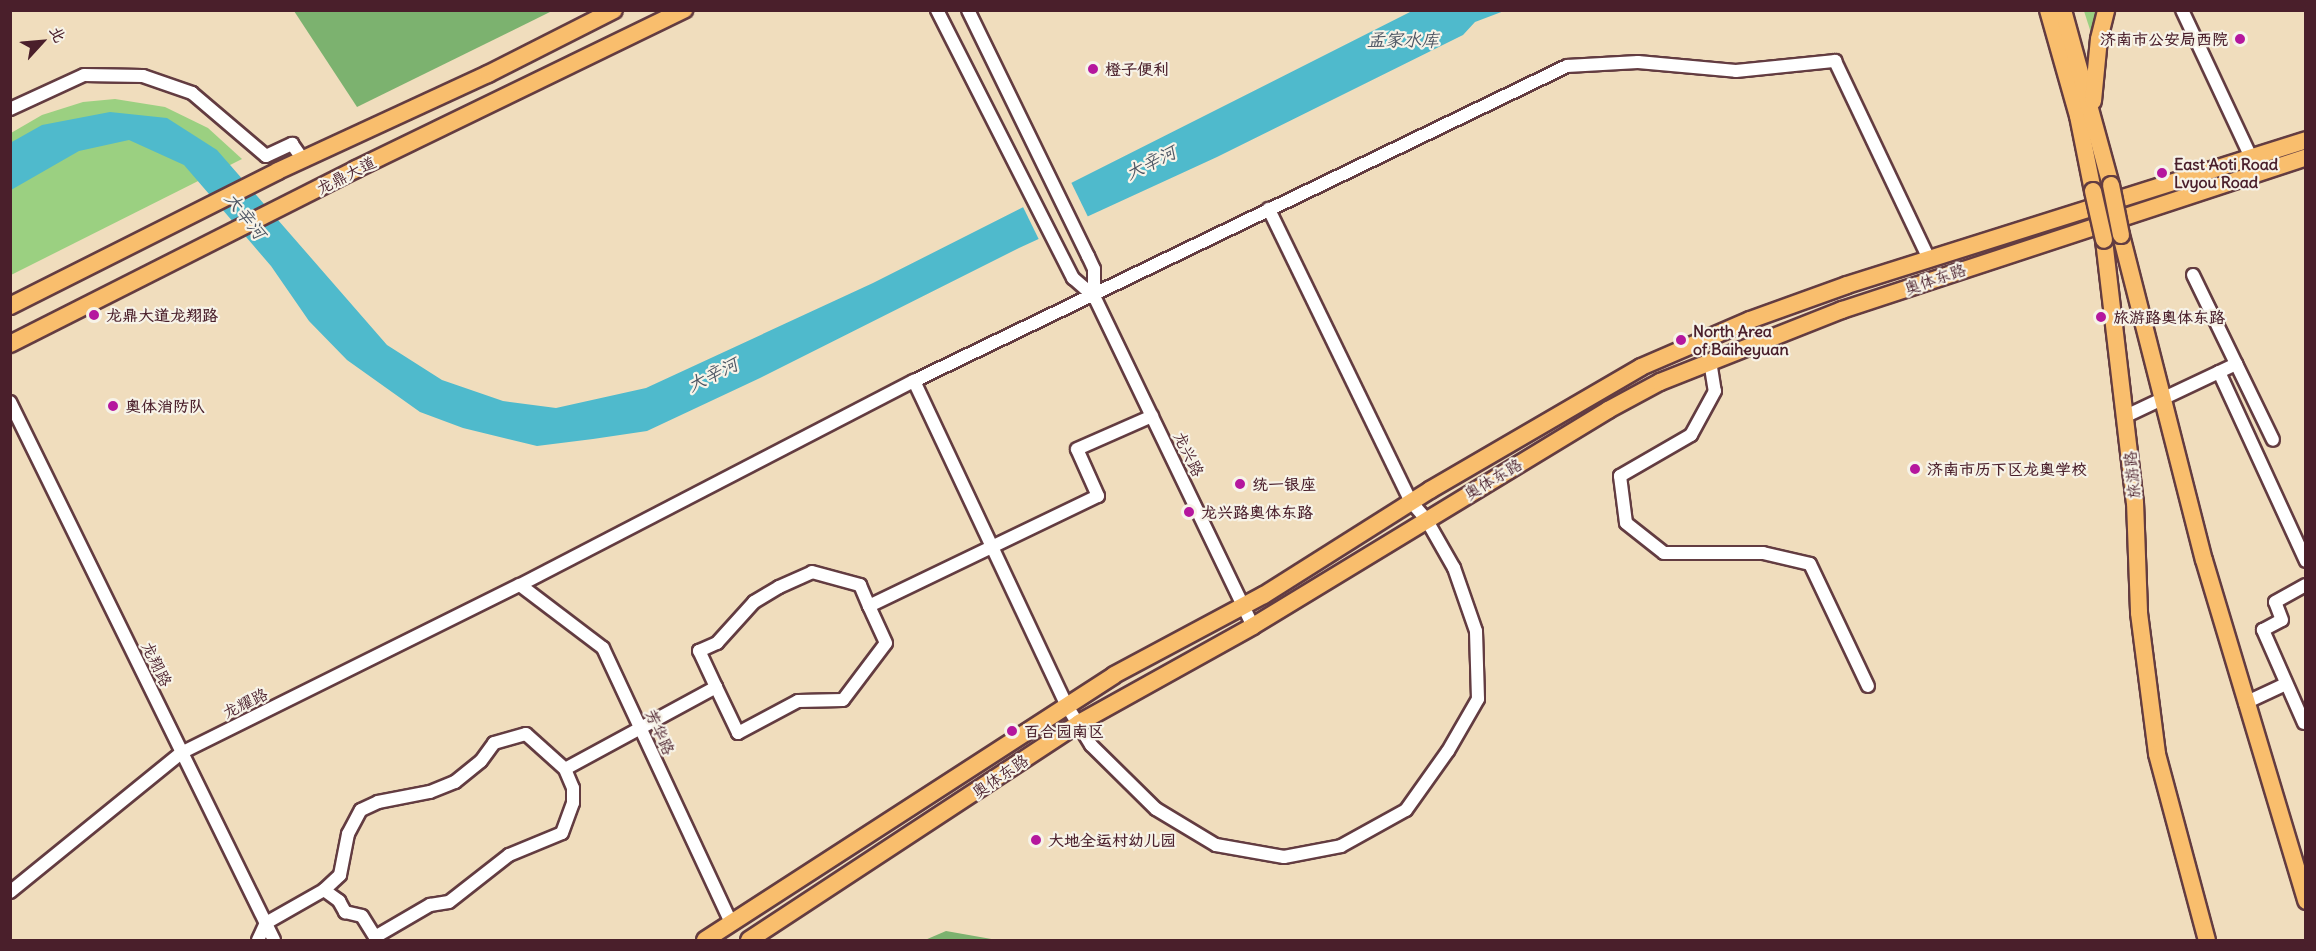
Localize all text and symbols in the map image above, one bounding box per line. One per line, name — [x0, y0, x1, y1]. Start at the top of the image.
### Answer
north arrow — [12, 12, 72, 72]
text: 北 — [46, 23, 71, 46]
water label: 孟家水库 — [1367, 29, 1439, 51]
place label: 济南市公安局西院 — [2100, 29, 2228, 49]
marker: 济南市公安局西院 — [2233, 32, 2247, 46]
place label: 橙子便利 — [1105, 59, 1169, 79]
marker: 橙子便利 — [1086, 62, 1100, 76]
water label: 大辛河 — [1122, 141, 1180, 185]
street label: 龙鼎大道 — [313, 152, 379, 198]
place label: East Aoti Road Lvyou Road — [2174, 154, 2278, 192]
marker: East Aoti Road Lvyou Road — [2155, 166, 2169, 180]
water label: 大辛河 — [220, 188, 270, 244]
street label: 奥体东路 — [1902, 260, 1968, 298]
place label: 龙鼎大道龙翔路 — [106, 305, 218, 325]
place label: 旅游路奥体东路 — [2113, 307, 2225, 327]
marker: 龙鼎大道龙翔路 — [87, 308, 101, 322]
marker: 旅游路奥体东路 — [2094, 310, 2108, 324]
place label: North Area of Baiheyuan — [1693, 321, 1789, 359]
marker: North Area of Baiheyuan — [1674, 333, 1688, 347]
water label: 大辛河 — [684, 353, 742, 397]
place label: 奥体消防队 — [125, 396, 205, 416]
marker: 奥体消防队 — [106, 399, 120, 413]
street label: 龙兴路 — [1170, 428, 1208, 480]
street label: 旅游路 — [2120, 450, 2144, 500]
street label: 奥体东路 — [1461, 454, 1525, 504]
place label: 济南市历下区龙奥学校 — [1927, 459, 2087, 479]
marker: 济南市历下区龙奥学校 — [1908, 462, 1922, 476]
place label: 统一银座 — [1252, 474, 1316, 494]
marker: 统一银座 — [1233, 477, 1247, 491]
place label: 龙兴路奥体东路 — [1201, 502, 1313, 522]
marker: 龙兴路奥体东路 — [1182, 505, 1196, 519]
street label: 龙翔路 — [138, 638, 176, 690]
street label: 龙耀路 — [219, 684, 271, 722]
street label: 芳华路 — [641, 706, 679, 758]
place label: 百合园南区 — [1024, 721, 1104, 741]
marker: 百合园南区 — [1005, 724, 1019, 738]
street label: 奥体东路 — [968, 750, 1032, 802]
place label: 大地全运村幼儿园 — [1048, 830, 1176, 850]
marker: 大地全运村幼儿园 — [1029, 833, 1043, 847]

